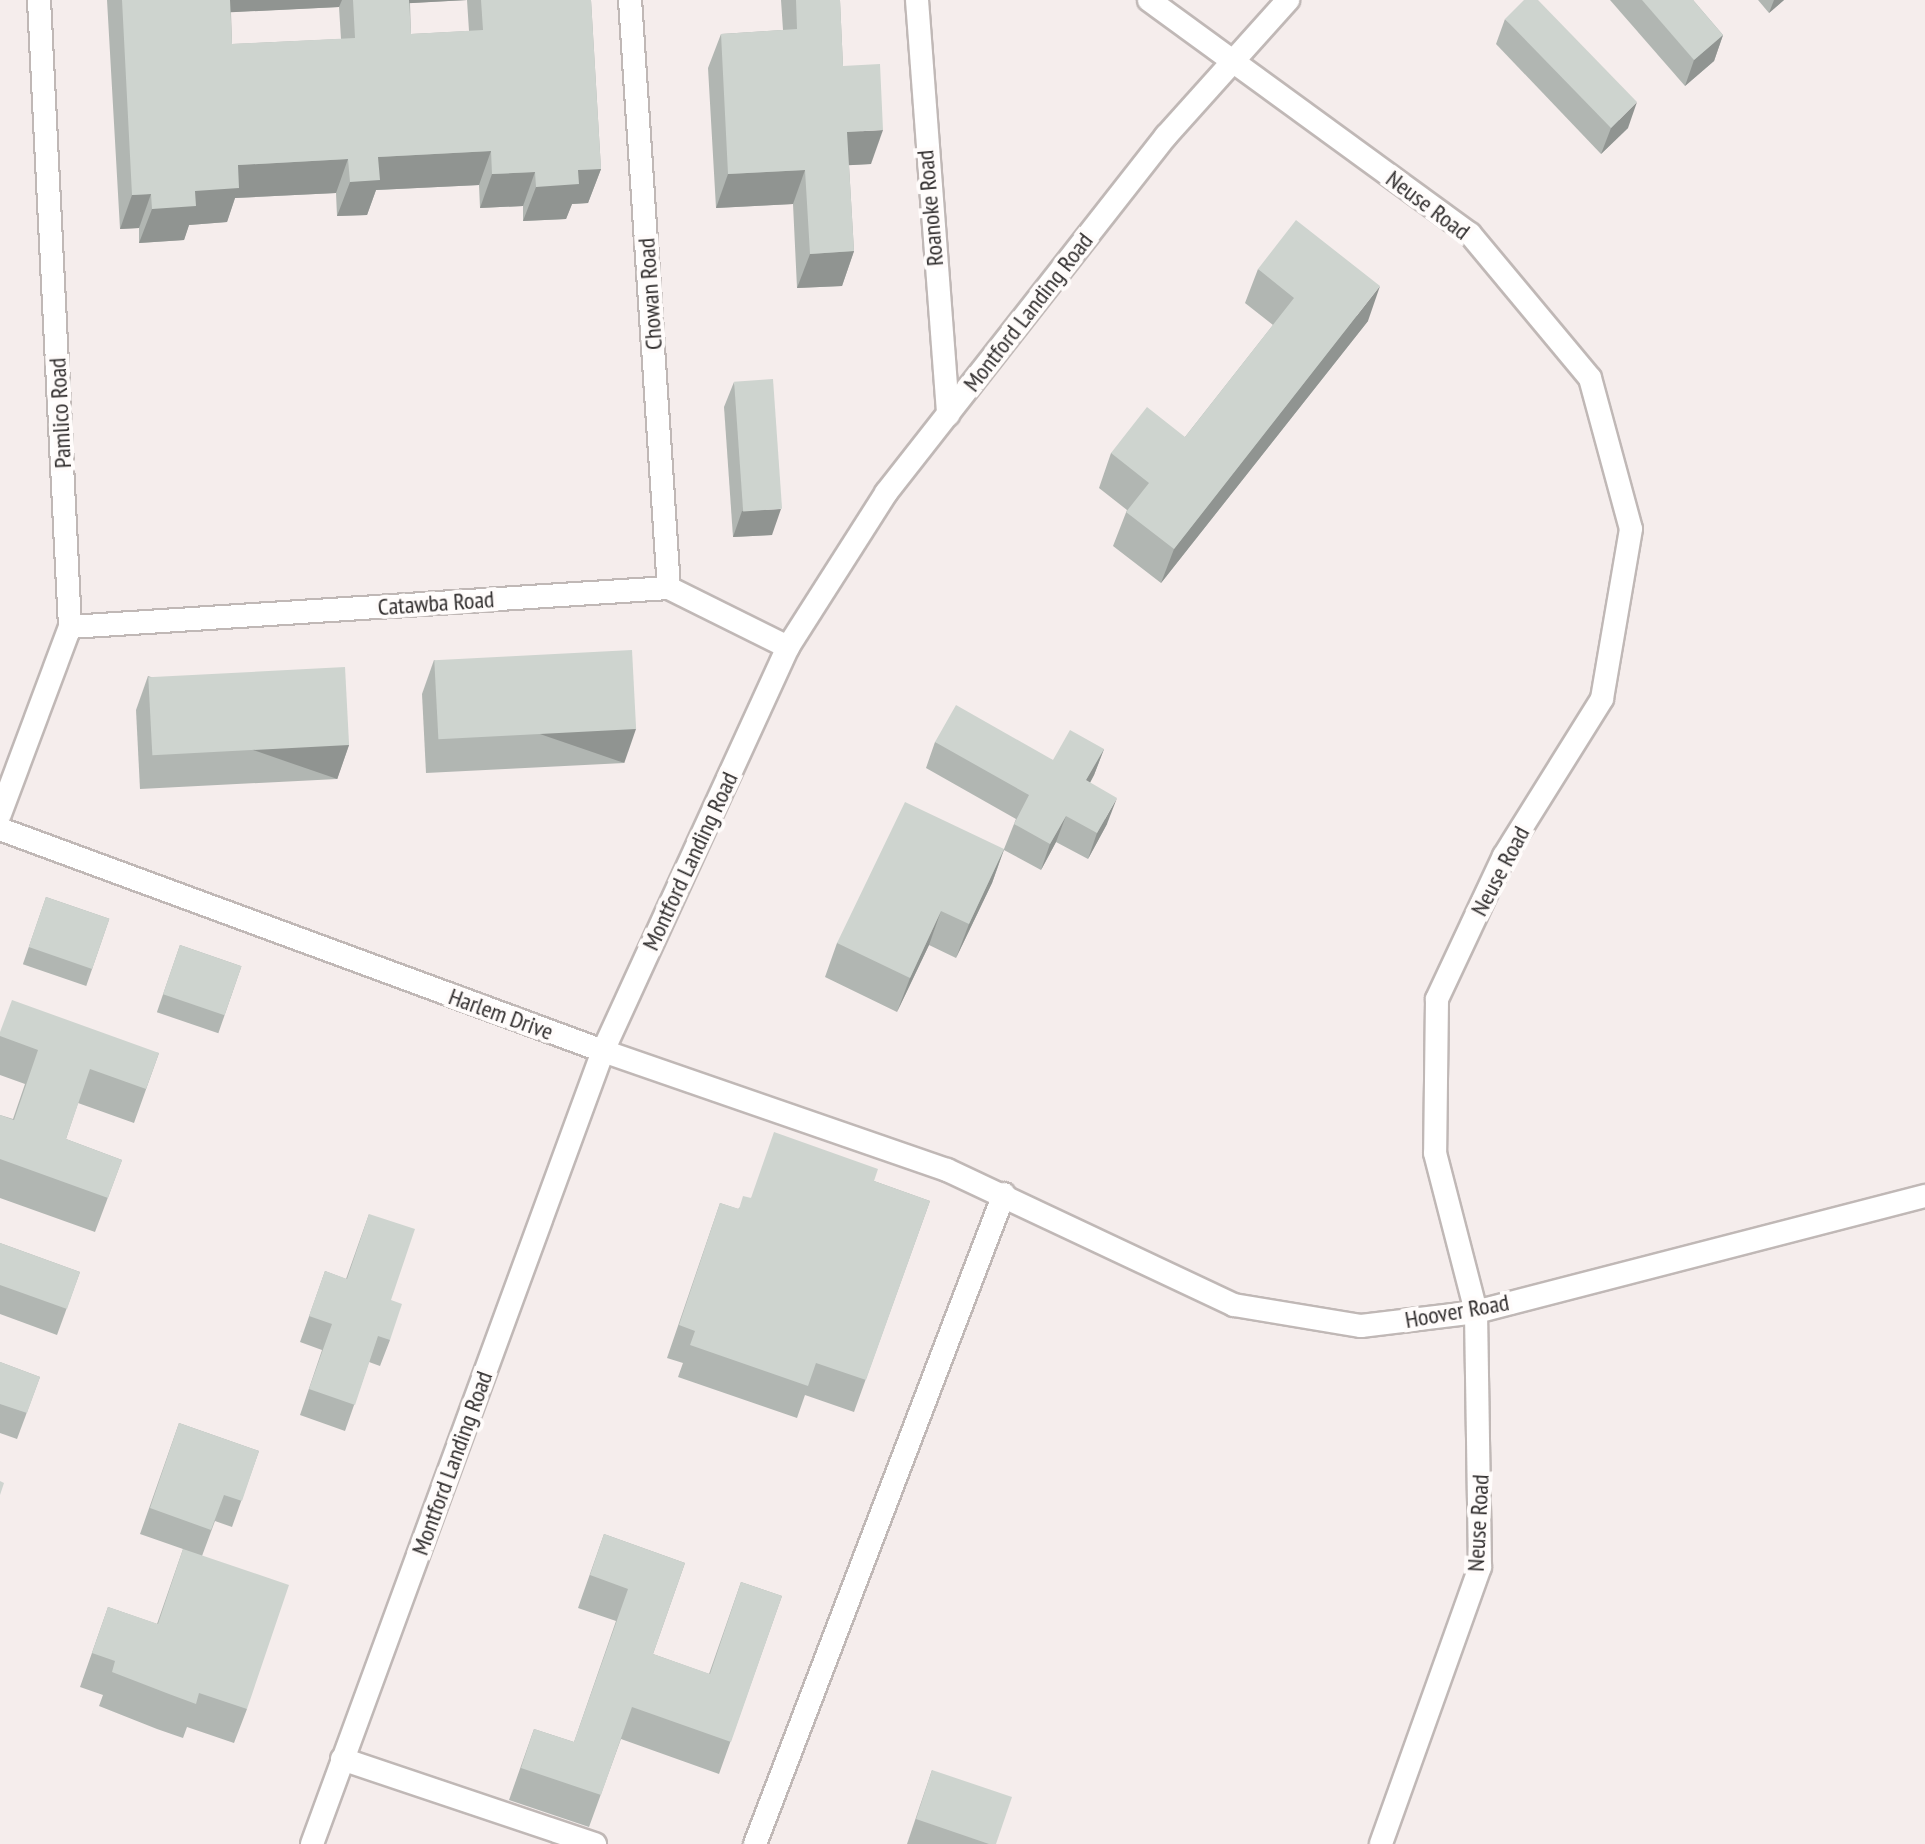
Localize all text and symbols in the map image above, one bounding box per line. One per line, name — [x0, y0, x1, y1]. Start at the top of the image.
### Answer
street label: Roanoke Road — [911, 149, 949, 267]
street label: Neuse Road — [1380, 164, 1476, 246]
street label: Montford Landing Road — [957, 227, 1099, 397]
street label: Chowan Road — [632, 237, 668, 351]
street label: Pamlico Road — [43, 357, 77, 469]
street label: Catawba Road — [377, 585, 495, 621]
street label: Montford Landing Road — [636, 767, 744, 955]
street label: Neuse Road — [1464, 821, 1536, 921]
street label: Harlem Drive — [445, 982, 557, 1046]
street label: Hoover Road — [1403, 1288, 1511, 1334]
street label: Montford Landing Road — [405, 1367, 499, 1559]
street label: Neuse Road — [1461, 1474, 1495, 1572]

